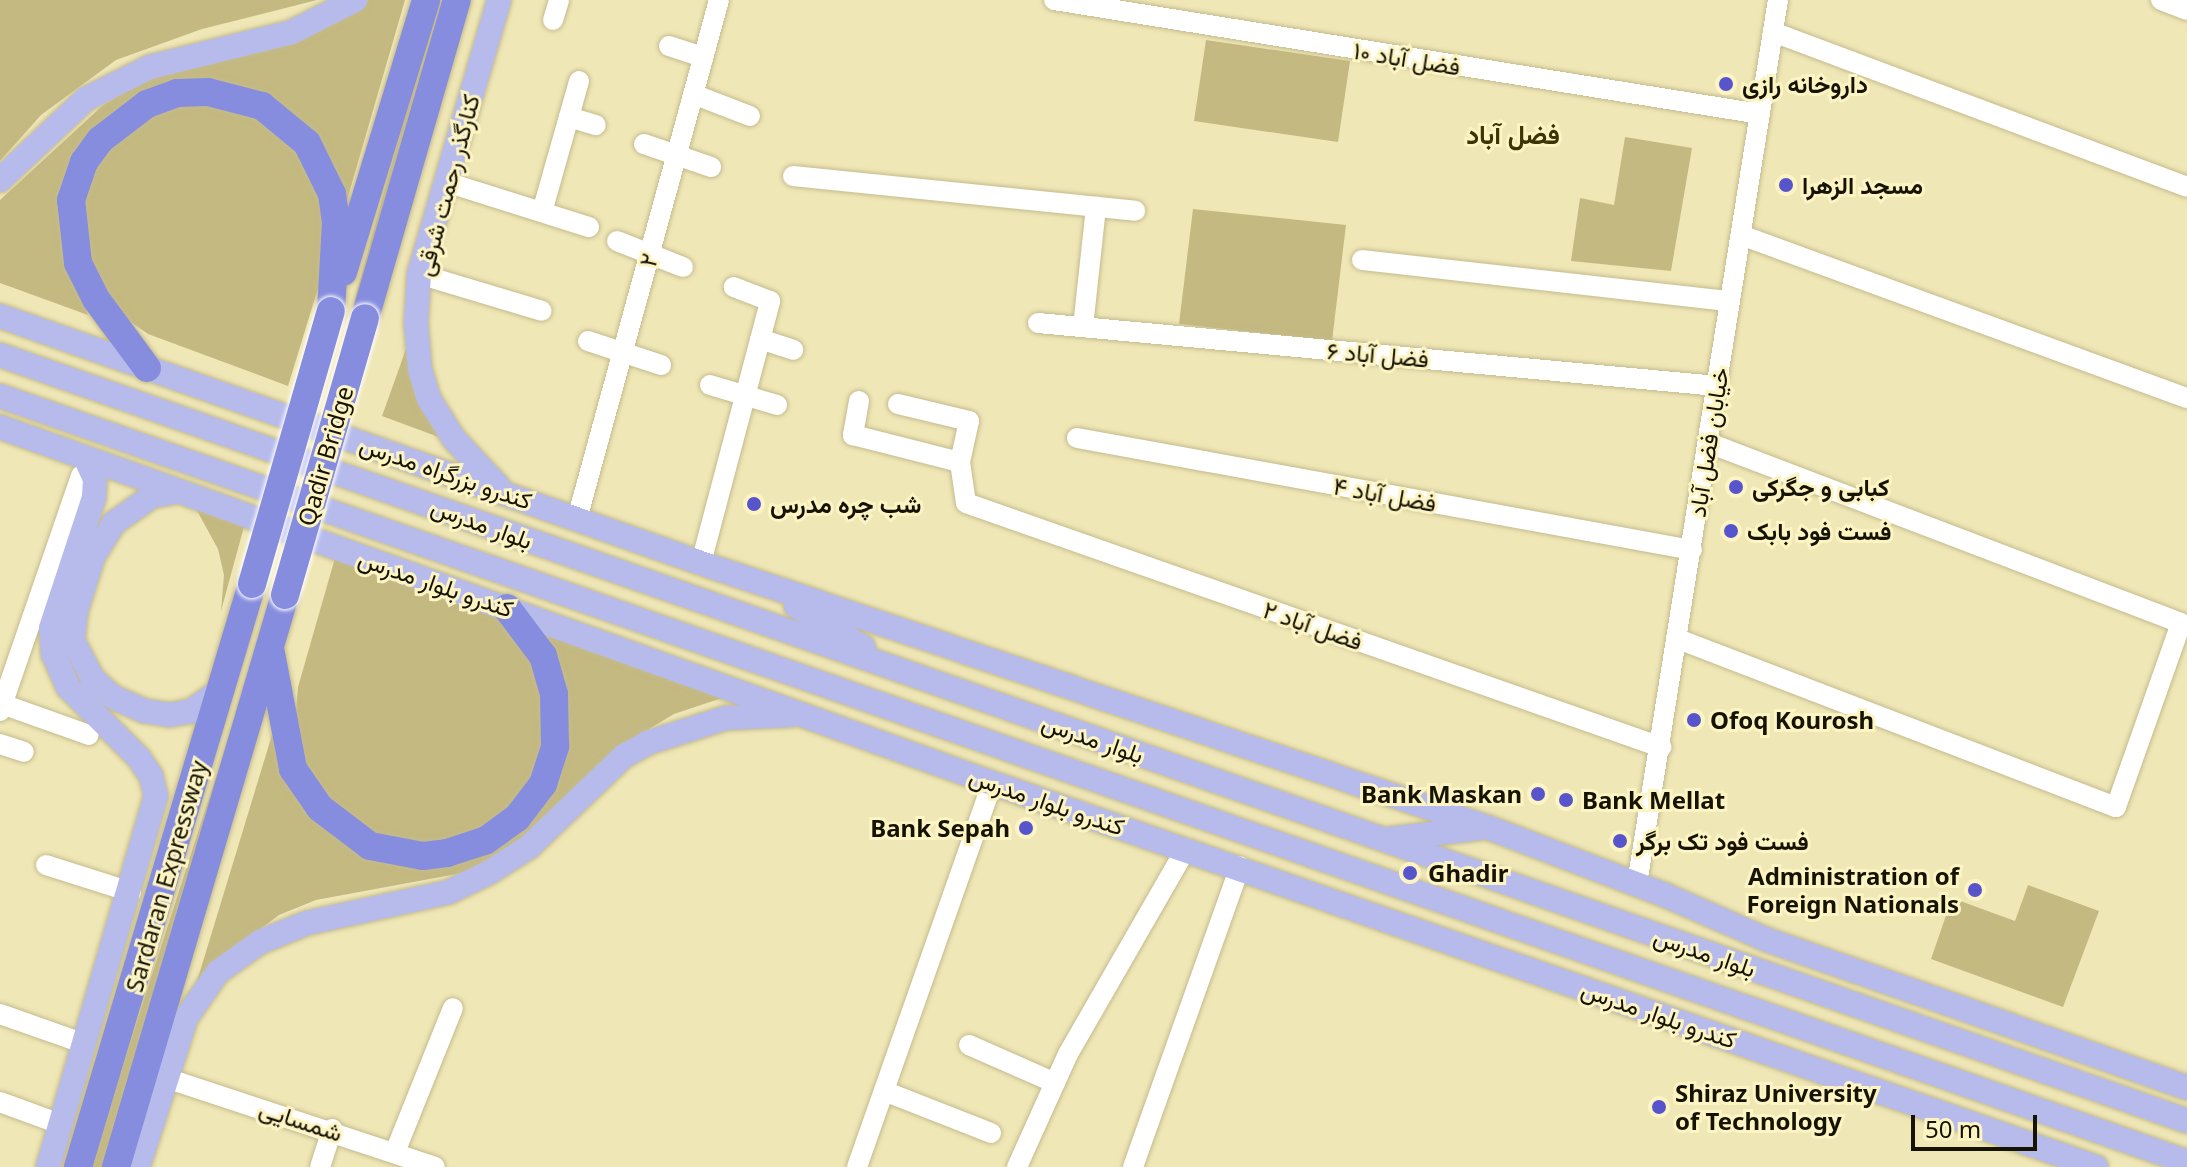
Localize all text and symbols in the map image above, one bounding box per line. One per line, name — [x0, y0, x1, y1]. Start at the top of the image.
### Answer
street label: فضل آباد ۱۰ — [1352, 35, 1462, 81]
place label: داروخانه رازی — [1742, 70, 1868, 98]
marker: داروخانه رازی — [1717, 75, 1735, 93]
street label: کنارگذر رحمت شرقی — [409, 91, 485, 279]
district label: فضل آباد — [1466, 119, 1560, 151]
place label: مسجد الزهرا — [1802, 171, 1923, 199]
marker: مسجد الزهرا — [1777, 176, 1795, 194]
street label: ۲ — [632, 250, 664, 270]
street label: فضل آباد ۶ — [1326, 335, 1430, 373]
street label: خیابان فضل آباد — [1682, 365, 1734, 519]
street label: Qadir Bridge — [291, 383, 359, 529]
street label: کندرو بزرگراه مدرس — [356, 429, 536, 515]
street label: فضل آباد ۴ — [1331, 471, 1439, 517]
place label: کبابی و جگرکی — [1752, 473, 1889, 501]
marker: کبابی و جگرکی — [1727, 478, 1745, 496]
place label: شب چره مدرس — [770, 490, 921, 518]
street label: بلوار مدرس — [427, 491, 537, 555]
marker: شب چره مدرس — [745, 495, 763, 513]
place label: فست فود بابک — [1747, 517, 1892, 545]
marker: فست فود بابک — [1722, 522, 1740, 540]
street label: کندرو بلوار مدرس — [355, 543, 517, 623]
street label: فضل آباد ۲ — [1260, 595, 1366, 655]
place label: Ofoq Kourosh — [1710, 706, 1874, 734]
street label: بلوار مدرس — [1038, 707, 1148, 769]
marker: Ofoq Kourosh — [1685, 711, 1703, 729]
street label: Sardaran Expressway — [119, 757, 213, 995]
street label: کندرو بلوار مدرس — [966, 761, 1128, 841]
place label: Bank Maskan — [1361, 780, 1522, 808]
marker: Bank Maskan — [1529, 785, 1547, 803]
place label: Bank Mellat — [1582, 786, 1725, 814]
marker: Bank Mellat — [1557, 791, 1575, 809]
place label: Bank Sepah — [870, 814, 1010, 842]
marker: Bank Sepah — [1017, 819, 1035, 837]
place label: فست فود تک برگر — [1636, 827, 1809, 855]
marker: فست فود تک برگر — [1611, 832, 1629, 850]
place label: Ghadir — [1428, 859, 1508, 887]
marker: Ghadir — [1399, 862, 1421, 884]
place label: Administration of Foreign Nationals — [1746, 862, 1959, 918]
marker: Administration of Foreign Nationals — [1966, 881, 1984, 899]
street label: بلوار مدرس — [1650, 921, 1760, 983]
street label: کندرو بلوار مدرس — [1578, 974, 1740, 1054]
place label: Shiraz University of Technology — [1675, 1079, 1877, 1135]
street label: شمسایی — [256, 1093, 346, 1147]
marker: Shiraz University of Technology — [1650, 1098, 1668, 1116]
scale bar — [1915, 1099, 2041, 1149]
text: 50 m — [1925, 1112, 1981, 1145]

